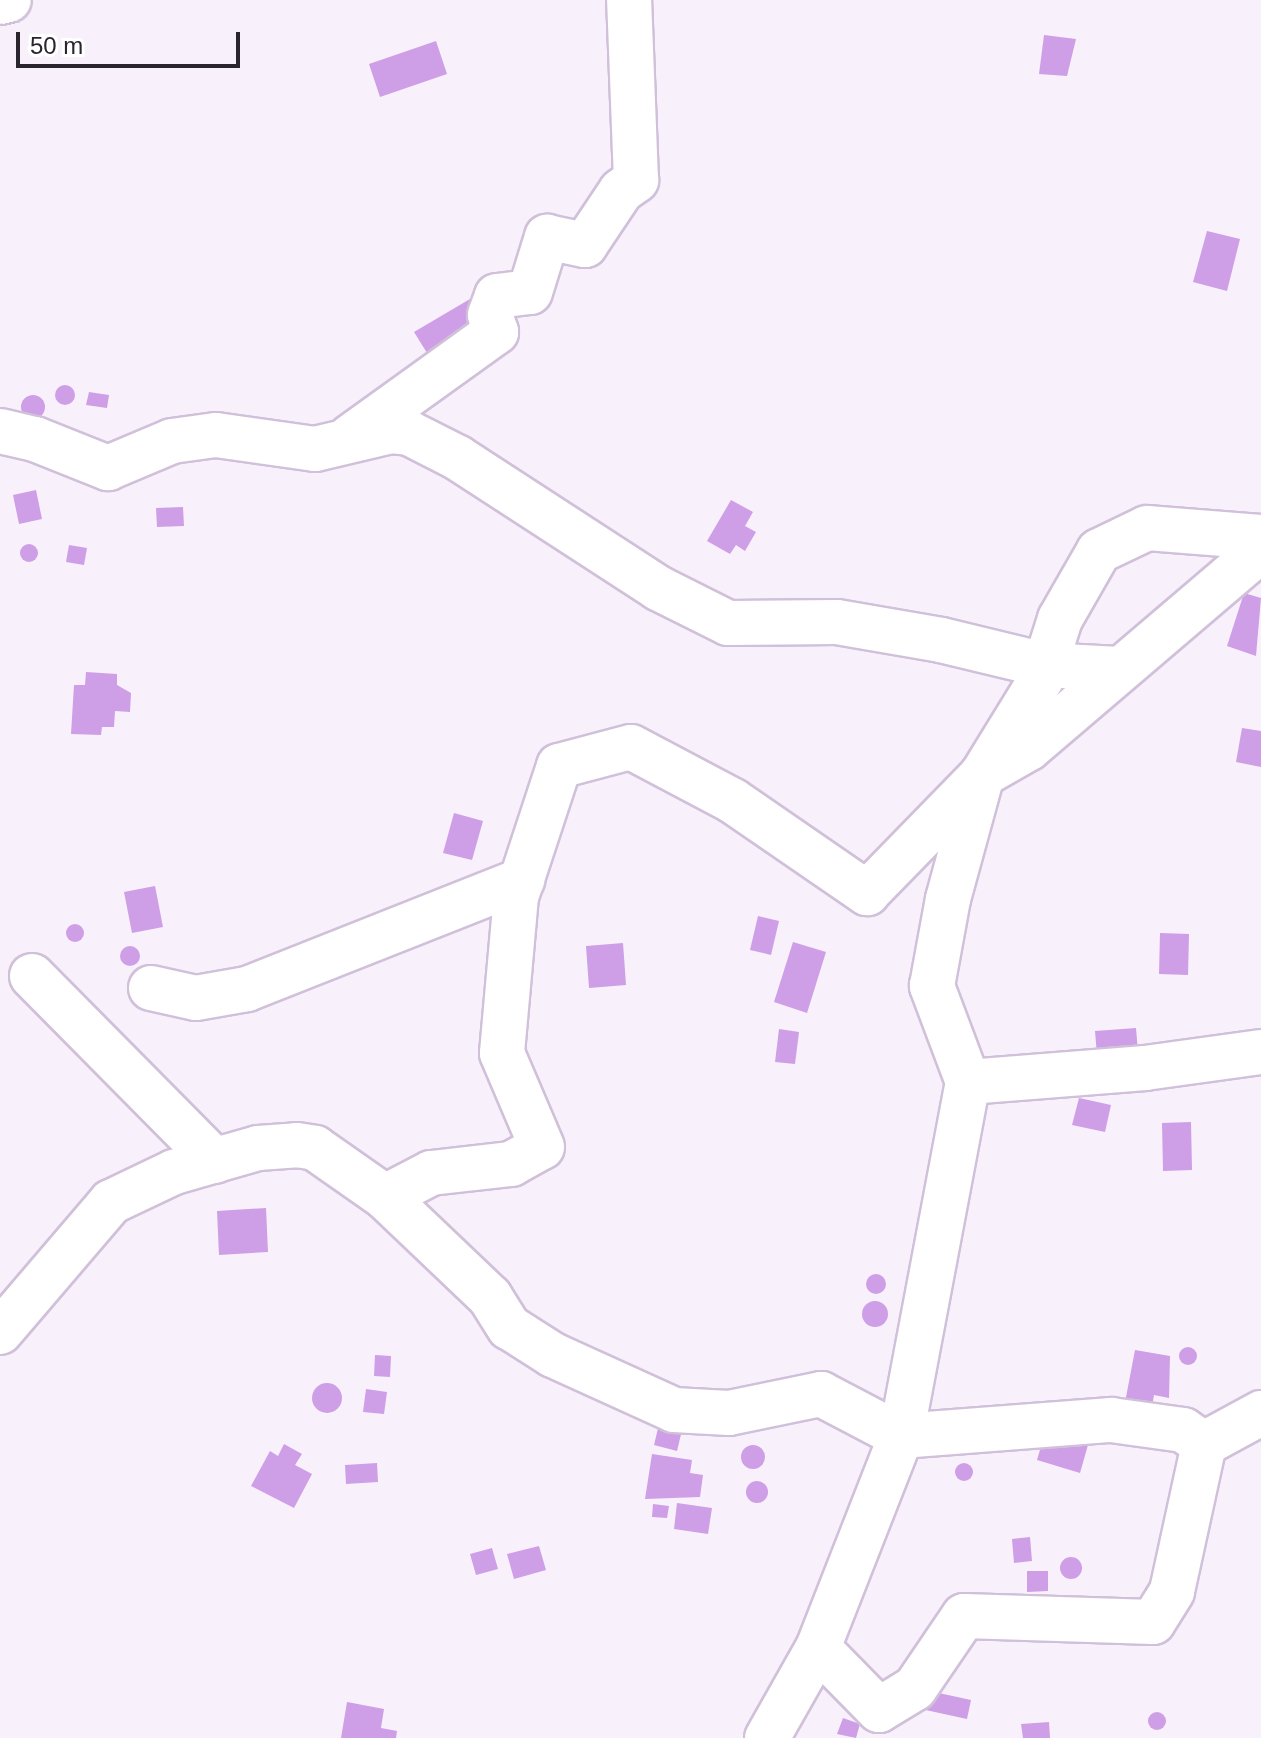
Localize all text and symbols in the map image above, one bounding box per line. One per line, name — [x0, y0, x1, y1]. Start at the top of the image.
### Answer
scale bar — [20, 16, 244, 66]
text: 50 m — [30, 32, 83, 59]

